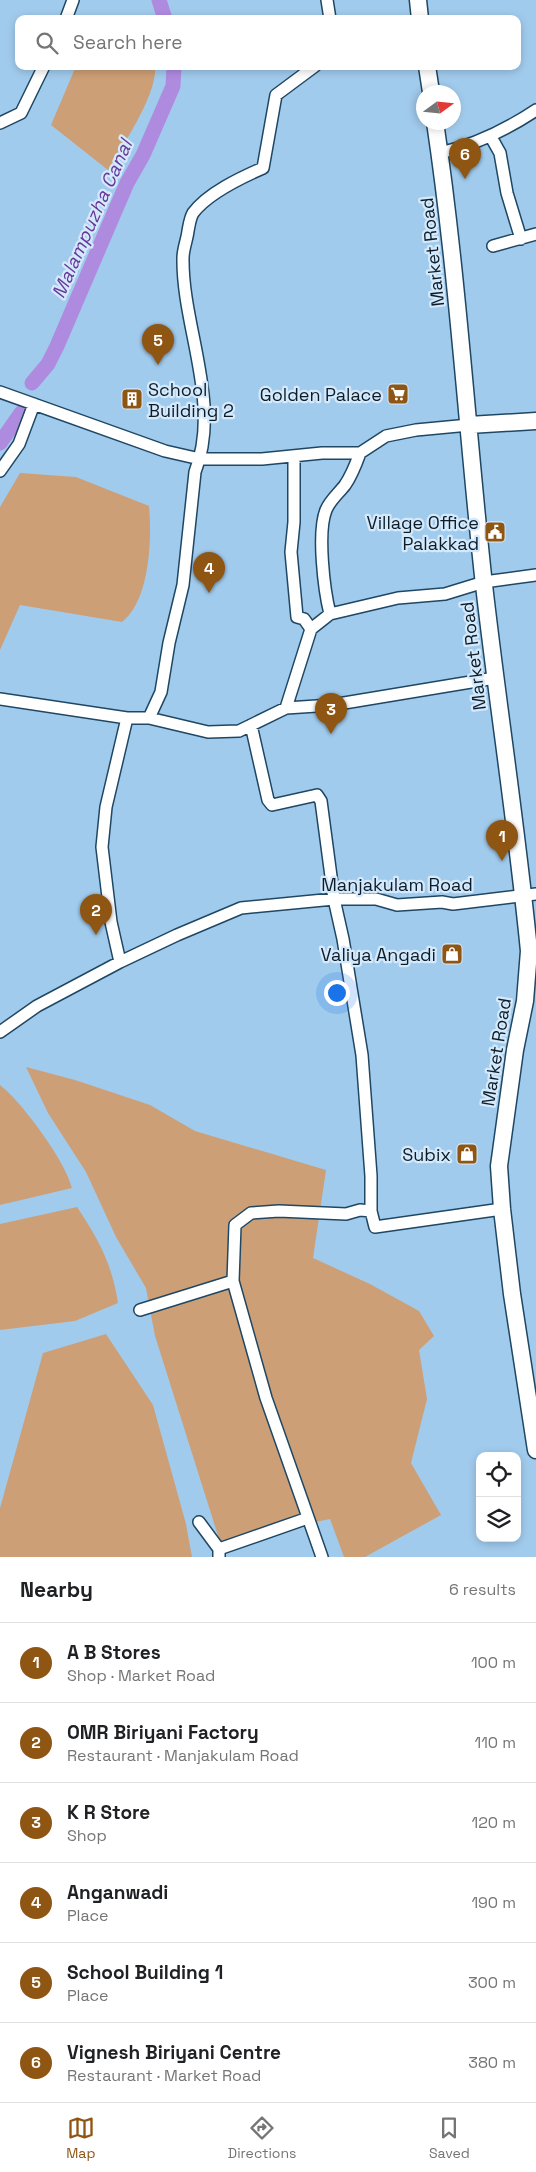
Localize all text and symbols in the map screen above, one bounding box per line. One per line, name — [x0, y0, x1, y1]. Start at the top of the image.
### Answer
search box — [15, 15, 521, 70]
icon: search — [33, 29, 61, 57]
text: Search here — [73, 30, 183, 55]
north arrow — [416, 85, 461, 130]
water label: Malampuzha Canal — [46, 134, 139, 302]
pin: 6 — [449, 138, 481, 179]
street label: Market Road — [415, 196, 449, 308]
pin: 5 — [142, 324, 174, 365]
place label: School Building 2 — [148, 378, 234, 422]
supermarket icon: Golden Palace — [386, 382, 410, 406]
place label: Golden Palace — [260, 383, 382, 406]
building icon: School Building 2 — [120, 387, 144, 411]
place label: Village Office Palakkad — [367, 511, 479, 555]
public building icon: Village Office Palakkad — [483, 520, 507, 544]
pin: 4 — [193, 552, 225, 593]
street label: Market Road — [455, 600, 491, 712]
pin: 3 — [315, 693, 347, 734]
pin: 1 — [486, 820, 518, 861]
street label: Manjakulam Road — [321, 873, 473, 896]
pin: 2 — [80, 894, 112, 935]
shop icon: Valiya Angadi — [440, 942, 464, 966]
place label: Valiya Angadi — [321, 943, 436, 966]
your location — [324, 980, 350, 1006]
street label: Market Road — [476, 996, 516, 1108]
shop icon: Subix — [455, 1142, 479, 1166]
place label: Subix — [402, 1143, 451, 1166]
map controls — [476, 1452, 521, 1542]
button: locate — [476, 1452, 521, 1497]
button: layers — [476, 1497, 521, 1542]
text: Nearby — [20, 1576, 93, 1603]
text: 6 results — [449, 1579, 516, 1600]
text: A B Stores — [67, 1640, 161, 1665]
text: 1 — [32, 1652, 40, 1673]
text: 100 m — [471, 1652, 516, 1673]
text: Shop · Market Road — [67, 1665, 215, 1686]
text: OMR Biriyani Factory — [67, 1720, 259, 1745]
text: 2 — [31, 1732, 41, 1753]
text: 110 m — [474, 1732, 516, 1753]
text: Restaurant · Manjakulam Road — [67, 1745, 299, 1766]
text: K R Store — [67, 1800, 150, 1825]
text: 3 — [31, 1812, 41, 1833]
text: 120 m — [472, 1812, 516, 1833]
text: Shop — [67, 1825, 107, 1846]
text: Anganwadi — [67, 1880, 168, 1905]
text: 4 — [31, 1892, 41, 1913]
text: 190 m — [471, 1892, 516, 1913]
text: Place — [67, 1905, 109, 1926]
text: School Building 1 — [67, 1960, 223, 1985]
text: 5 — [31, 1972, 41, 1993]
text: 300 m — [468, 1972, 516, 1993]
text: Place — [67, 1985, 109, 2006]
text: Vignesh Biriyani Centre — [67, 2040, 281, 2065]
text: 6 — [31, 2052, 41, 2073]
text: 380 m — [468, 2052, 516, 2073]
text: Restaurant · Market Road — [67, 2065, 261, 2086]
tab: Map — [66, 2114, 95, 2162]
tab: Directions — [228, 2114, 296, 2162]
tab: Saved — [429, 2114, 470, 2162]

